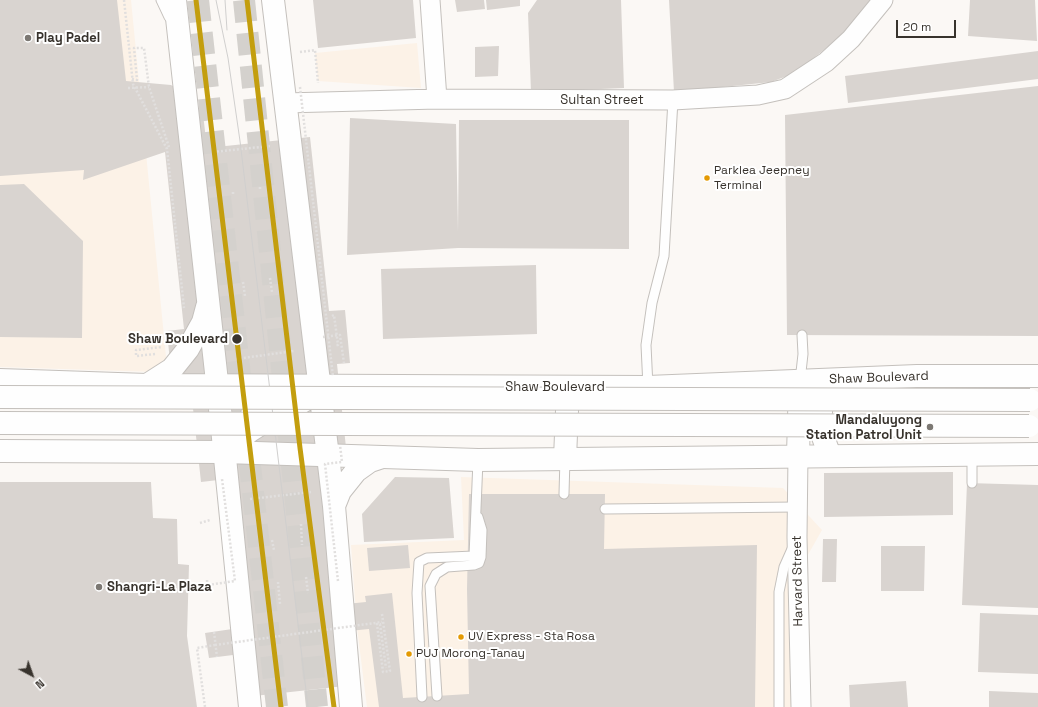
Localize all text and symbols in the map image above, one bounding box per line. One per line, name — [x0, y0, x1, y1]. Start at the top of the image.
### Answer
scale bar — [898, 12, 958, 38]
text: 20 m — [903, 19, 931, 35]
place label: Play Padel — [36, 30, 100, 46]
marker: Play Padel — [23, 33, 33, 43]
street label: Sultan Street — [560, 92, 644, 108]
place label: Parklea Jeepney Terminal — [714, 164, 810, 192]
marker: Parklea Jeepney Terminal — [702, 173, 712, 183]
place label: Shaw Boulevard — [128, 331, 228, 347]
marker: Shaw Boulevard — [230, 332, 244, 346]
street label: Shaw Boulevard — [829, 368, 929, 388]
street label: Shaw Boulevard — [505, 379, 605, 395]
place label: Mandaluyong Station Patrol Unit — [806, 412, 922, 443]
marker: Mandaluyong Station Patrol Unit — [925, 422, 935, 432]
street label: Harvard Street — [789, 535, 807, 627]
place label: Shangri-La Plaza — [107, 579, 212, 595]
marker: Shangri-La Plaza — [94, 582, 104, 592]
place label: UV Express - Sta Rosa — [468, 630, 595, 644]
marker: UV Express - Sta Rosa — [456, 632, 466, 642]
place label: PUJ Morong-Tanay — [416, 647, 525, 661]
marker: PUJ Morong-Tanay — [404, 649, 414, 659]
north arrow — [12, 655, 52, 695]
text: N — [32, 676, 47, 692]

